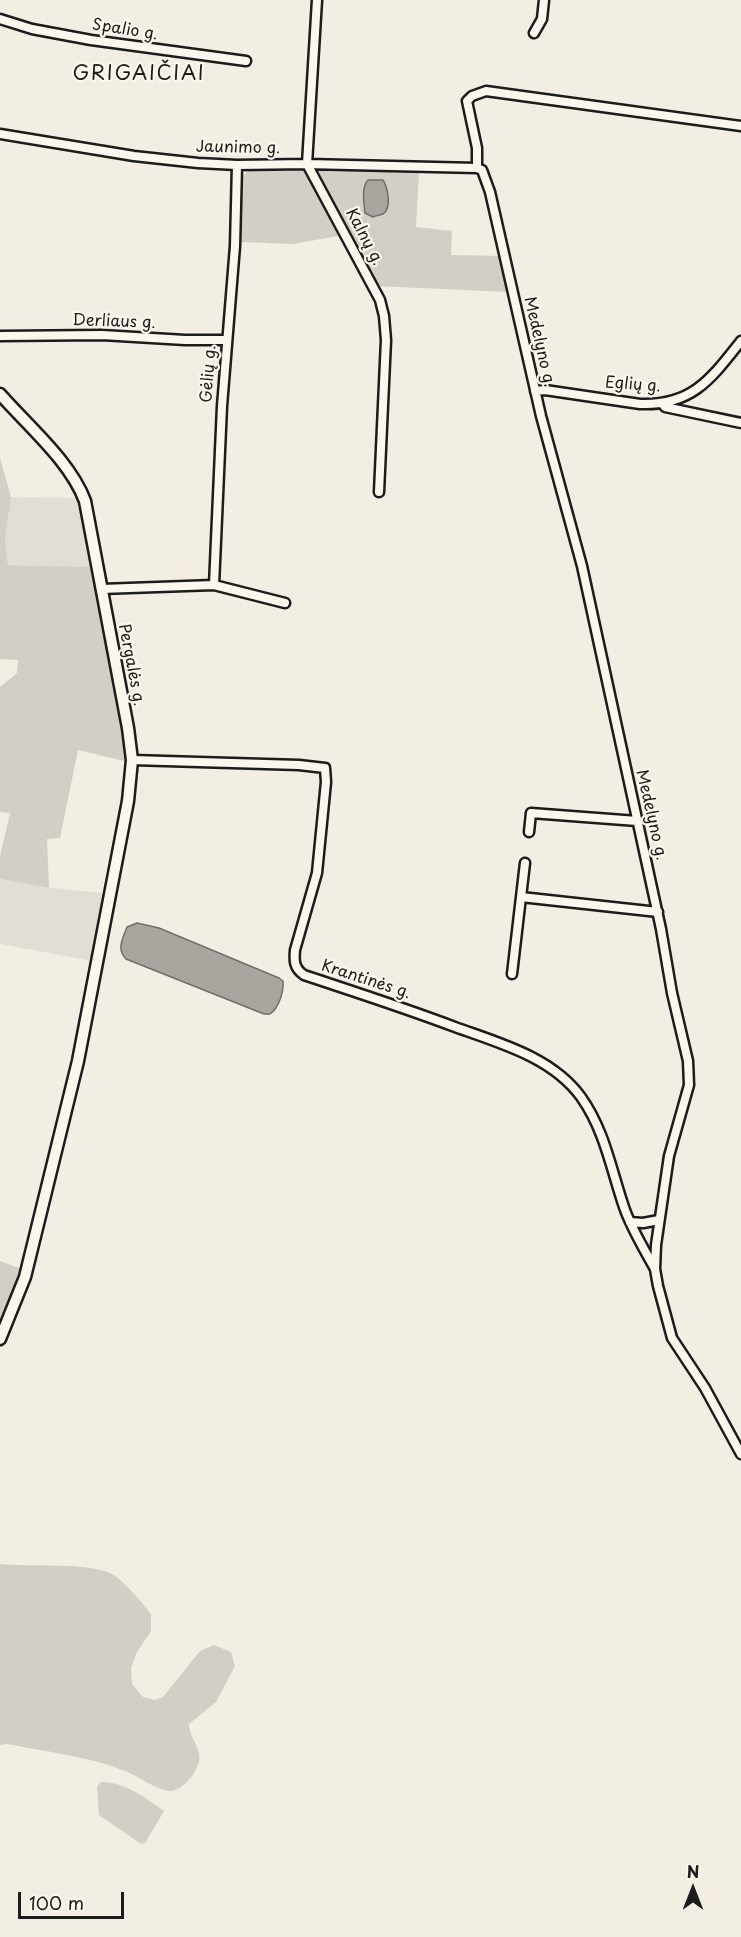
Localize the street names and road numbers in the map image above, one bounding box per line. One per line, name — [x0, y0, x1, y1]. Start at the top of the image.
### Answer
street label: Spalio g. — [91, 15, 159, 45]
street label: Jaunimo g. — [196, 138, 280, 158]
street label: Kalnų g. — [341, 205, 387, 269]
street label: Medelyno g. — [519, 295, 559, 389]
street label: Derliaus g. — [72, 311, 156, 333]
street label: Gėlių g. — [197, 345, 221, 403]
street label: Eglių g. — [605, 373, 661, 397]
street label: Pergalės g. — [114, 622, 148, 708]
street label: Medelyno g. — [631, 768, 671, 862]
street label: Krantinės g. — [319, 957, 413, 1003]

